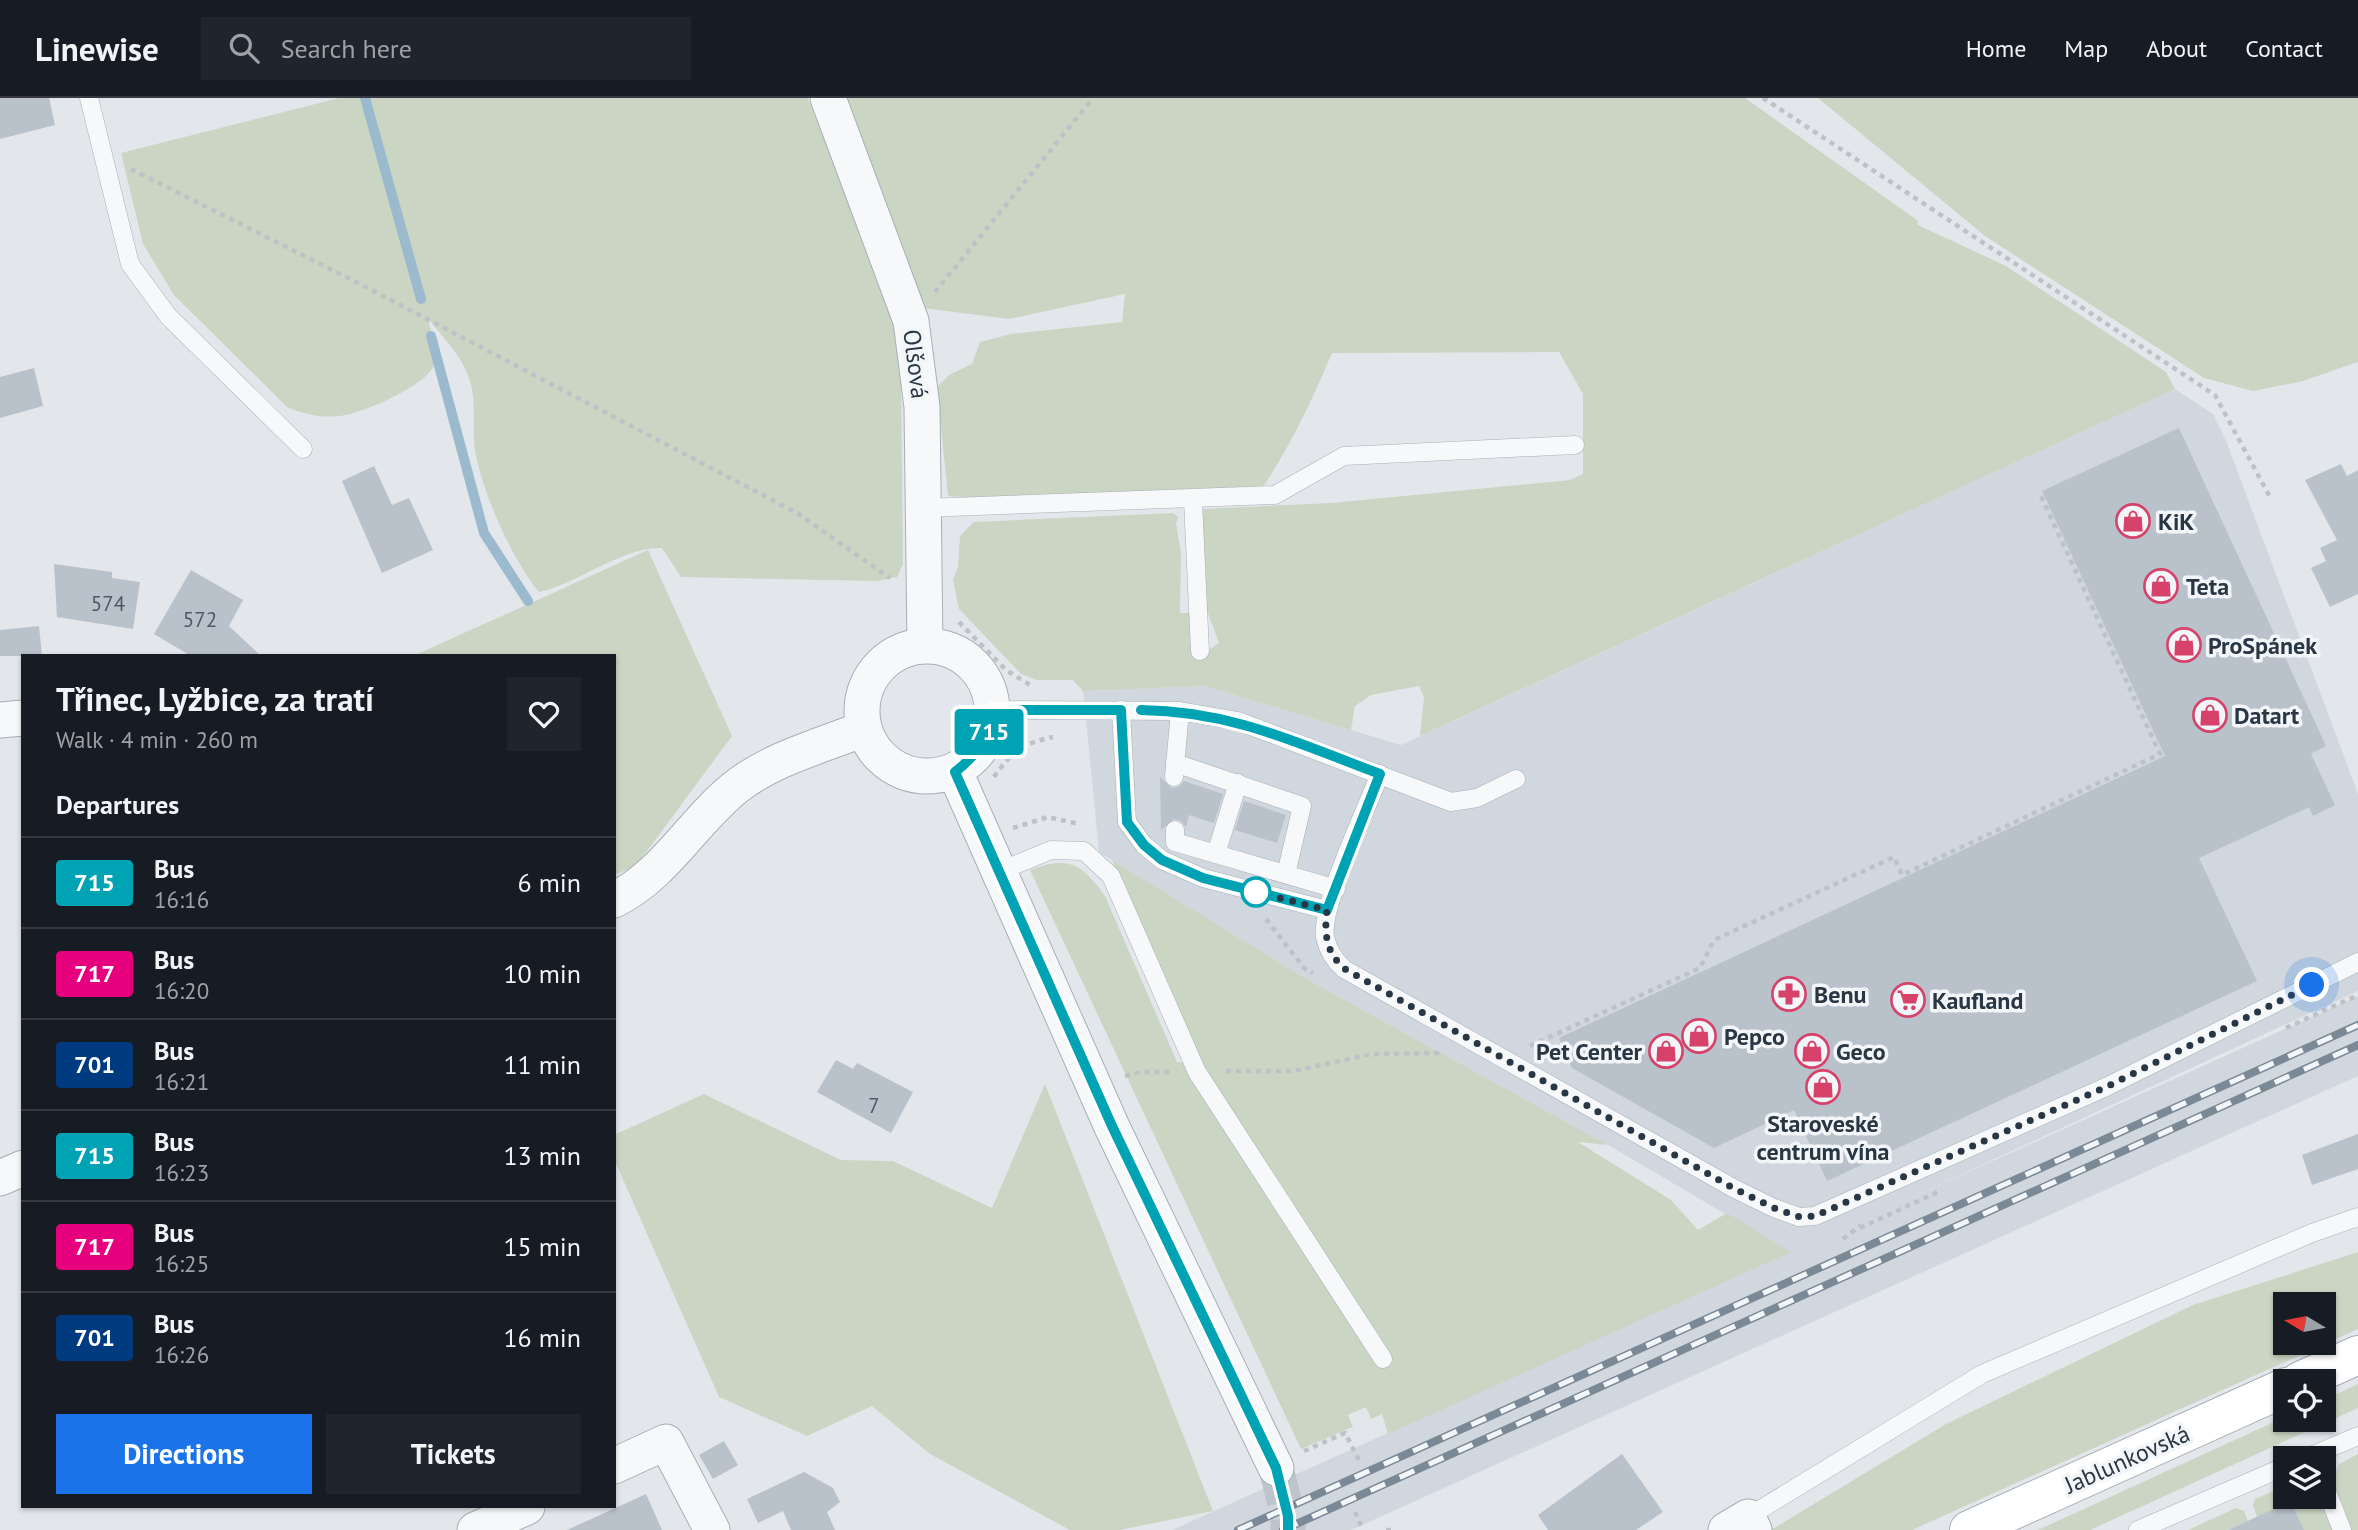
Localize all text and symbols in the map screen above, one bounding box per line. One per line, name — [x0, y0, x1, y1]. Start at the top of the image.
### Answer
search box — [201, 17, 691, 80]
text: Linewise — [35, 27, 159, 70]
icon: search — [225, 29, 263, 67]
text: Search here — [281, 32, 412, 65]
text: Home — [1966, 33, 2026, 64]
text: Map — [2064, 33, 2108, 64]
text: About — [2146, 33, 2207, 64]
text: Contact — [2245, 33, 2323, 64]
street label: Olšová — [896, 328, 936, 400]
shop icon: KiK — [2114, 502, 2152, 540]
place label: KiK — [2158, 506, 2194, 537]
shop icon: Teta — [2142, 567, 2180, 605]
place label: Teta — [2186, 571, 2229, 602]
house number: 574 — [91, 590, 125, 617]
house number: 572 — [183, 606, 217, 633]
shop icon: ProSpánek — [2165, 626, 2203, 664]
place label: ProSpánek — [2208, 630, 2317, 661]
text: Třinec, Lyžbice, za tratí — [56, 677, 374, 720]
button: heart — [507, 677, 581, 751]
shop icon: Datart — [2191, 696, 2229, 734]
place label: Datart — [2234, 700, 2300, 731]
line badge: 715 — [949, 709, 1029, 755]
text: 715 — [969, 716, 1009, 747]
text: Walk · 4 min · 260 m — [56, 725, 258, 754]
text: Departures — [56, 788, 179, 821]
text: Bus — [154, 852, 194, 885]
text: 6 min — [518, 866, 581, 899]
text: 715 — [74, 867, 115, 898]
unlabelled marker — [1241, 877, 1271, 907]
text: 16:16 — [154, 885, 209, 914]
text: Bus — [154, 943, 194, 976]
text: 10 min — [503, 957, 581, 990]
text: 717 — [74, 958, 115, 989]
your location — [2294, 967, 2329, 1002]
pharmacy icon: Benu — [1770, 975, 1808, 1013]
text: 16:20 — [154, 976, 209, 1005]
place label: Benu — [1814, 979, 1866, 1010]
supermarket icon: Kaufland — [1889, 981, 1927, 1019]
place label: Kaufland — [1932, 985, 2023, 1016]
shop icon: Pepco — [1680, 1017, 1718, 1055]
place label: Pepco — [1724, 1021, 1785, 1052]
shop icon: Pet Center — [1647, 1032, 1685, 1070]
shop icon: Geco — [1793, 1032, 1831, 1070]
text: Bus — [154, 1034, 194, 1067]
place label: Pet Center — [1536, 1036, 1643, 1067]
place label: Geco — [1836, 1036, 1886, 1067]
text: 11 min — [503, 1048, 581, 1081]
text: 701 — [74, 1049, 115, 1080]
text: 16:21 — [154, 1067, 209, 1096]
shop icon: Staroveské centrum vína — [1804, 1068, 1842, 1106]
house number: 7 — [868, 1092, 880, 1119]
place label: Staroveské centrum vína — [1757, 1108, 1889, 1167]
text: Bus — [154, 1125, 194, 1158]
text: 13 min — [503, 1139, 581, 1172]
text: 715 — [74, 1140, 115, 1171]
text: 16:23 — [154, 1158, 209, 1187]
text: Bus — [154, 1216, 194, 1249]
text: 15 min — [503, 1230, 581, 1263]
text: 717 — [74, 1231, 115, 1262]
text: 16:25 — [154, 1249, 209, 1278]
north arrow — [2273, 1292, 2336, 1354]
map controls — [2273, 1292, 2336, 1509]
text: Bus — [154, 1307, 194, 1340]
text: 16 min — [503, 1321, 581, 1354]
text: 701 — [74, 1322, 115, 1353]
text: 16:26 — [154, 1340, 209, 1369]
button: locate — [2273, 1369, 2336, 1432]
button: Directions — [56, 1414, 312, 1494]
button: Tickets — [326, 1414, 581, 1494]
street label: Jablunkovská — [2059, 1418, 2194, 1501]
button: layers — [2273, 1446, 2336, 1509]

